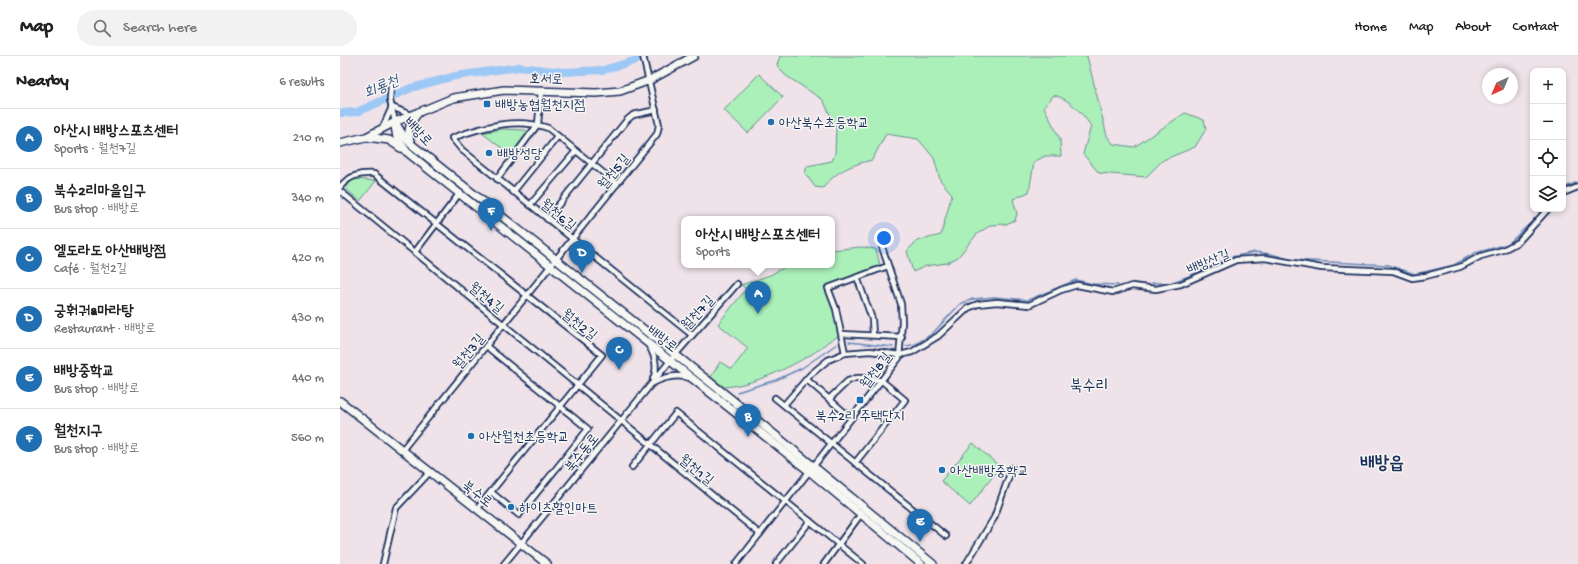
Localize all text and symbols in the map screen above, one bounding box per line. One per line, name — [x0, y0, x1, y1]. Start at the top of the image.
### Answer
search box — [77, 10, 357, 46]
text: Map — [20, 16, 53, 39]
icon: search — [91, 17, 113, 39]
text: Search here — [123, 19, 197, 37]
text: Home — [1355, 19, 1387, 36]
text: Map — [1409, 19, 1433, 36]
text: About — [1455, 19, 1491, 36]
text: Contact — [1513, 19, 1558, 36]
north arrow — [1482, 68, 1518, 104]
map controls — [1530, 68, 1566, 212]
button: + — [1530, 68, 1566, 104]
street label: 호서로 — [529, 71, 563, 90]
text: Nearby — [16, 72, 69, 92]
water label: 회룡천 — [362, 72, 404, 103]
text: 6 results — [279, 75, 324, 90]
place label: 배방농협월천지점 — [495, 98, 585, 115]
marker: 배방농협월천지점 — [482, 99, 492, 109]
button: − — [1530, 104, 1566, 140]
street label: 배방로 — [399, 115, 435, 151]
place label: 아산북수초등학교 — [779, 116, 869, 133]
marker: 아산북수초등학교 — [766, 117, 776, 127]
text: 아산시 배방스포츠센터 — [54, 123, 178, 141]
text: A — [25, 131, 33, 146]
text: 210 m — [293, 131, 324, 146]
button: locate — [1530, 140, 1566, 176]
text: Sports · 월천7길 — [54, 142, 136, 157]
place label: 배방성당 — [497, 147, 543, 164]
marker: 배방성당 — [484, 148, 494, 158]
street label: 월천5길 — [595, 151, 635, 194]
button: layers — [1530, 176, 1566, 212]
text: 북수2리마을입구 — [54, 183, 146, 201]
text: B — [26, 191, 32, 206]
text: 340 m — [291, 191, 324, 206]
street label: 월천6길 — [536, 196, 579, 236]
pin: F — [478, 198, 504, 231]
text: Bus stop · 배방로 — [54, 202, 139, 217]
popup — [681, 216, 835, 268]
text: 아산시 배방스포츠센터 — [696, 227, 820, 245]
your location — [874, 228, 894, 248]
pin: D — [569, 240, 595, 273]
text: 엘도라도 아산배방점 — [54, 243, 166, 261]
text: Sports — [696, 245, 730, 260]
street label: 배방산길 — [1185, 247, 1234, 280]
text: C — [25, 251, 33, 266]
text: 420 m — [292, 251, 324, 266]
text: Café · 월천2길 — [54, 262, 127, 277]
street label: 월천4길 — [464, 280, 507, 319]
pin: A — [745, 281, 771, 314]
street label: 월천7길 — [679, 292, 719, 335]
text: 궁훠궈&마라탕 — [54, 303, 133, 321]
street label: 월천2길 — [557, 307, 600, 346]
text: D — [25, 311, 33, 326]
text: 430 m — [291, 311, 324, 326]
text: Restaurant · 배방로 — [54, 322, 156, 337]
street label: 배방로 — [643, 323, 680, 357]
street label: 월천3길 — [450, 331, 490, 374]
pin: C — [606, 337, 632, 370]
street label: 월천8길 — [858, 349, 897, 393]
text: 배방중학교 — [54, 363, 114, 381]
text: E — [25, 371, 33, 386]
text: 440 m — [292, 371, 324, 386]
district label: 북수리 — [1070, 378, 1108, 397]
text: Bus stop · 배방로 — [54, 382, 139, 397]
marker: 북수2리 주택단지 — [855, 395, 865, 405]
pin: B — [735, 404, 761, 437]
place label: 북수2리 주택단지 — [815, 409, 905, 426]
text: 월천지구 — [54, 423, 102, 441]
place label: 아산월천초등학교 — [479, 430, 569, 447]
text: F — [26, 431, 32, 446]
text: 560 m — [291, 431, 324, 446]
marker: 아산월천초등학교 — [466, 431, 476, 441]
street label: 북수동로 — [562, 431, 604, 476]
text: Bus stop · 배방로 — [54, 442, 139, 457]
street label: 월천1길 — [675, 452, 717, 490]
district label: 배방읍 — [1360, 454, 1404, 475]
place label: 아산배방중학교 — [950, 464, 1029, 481]
marker: 아산배방중학교 — [937, 465, 947, 475]
street label: 북수로 — [458, 478, 495, 512]
place label: 하이츠할인마트 — [519, 501, 598, 518]
marker: 하이츠할인마트 — [506, 502, 516, 512]
pin: E — [907, 509, 933, 542]

